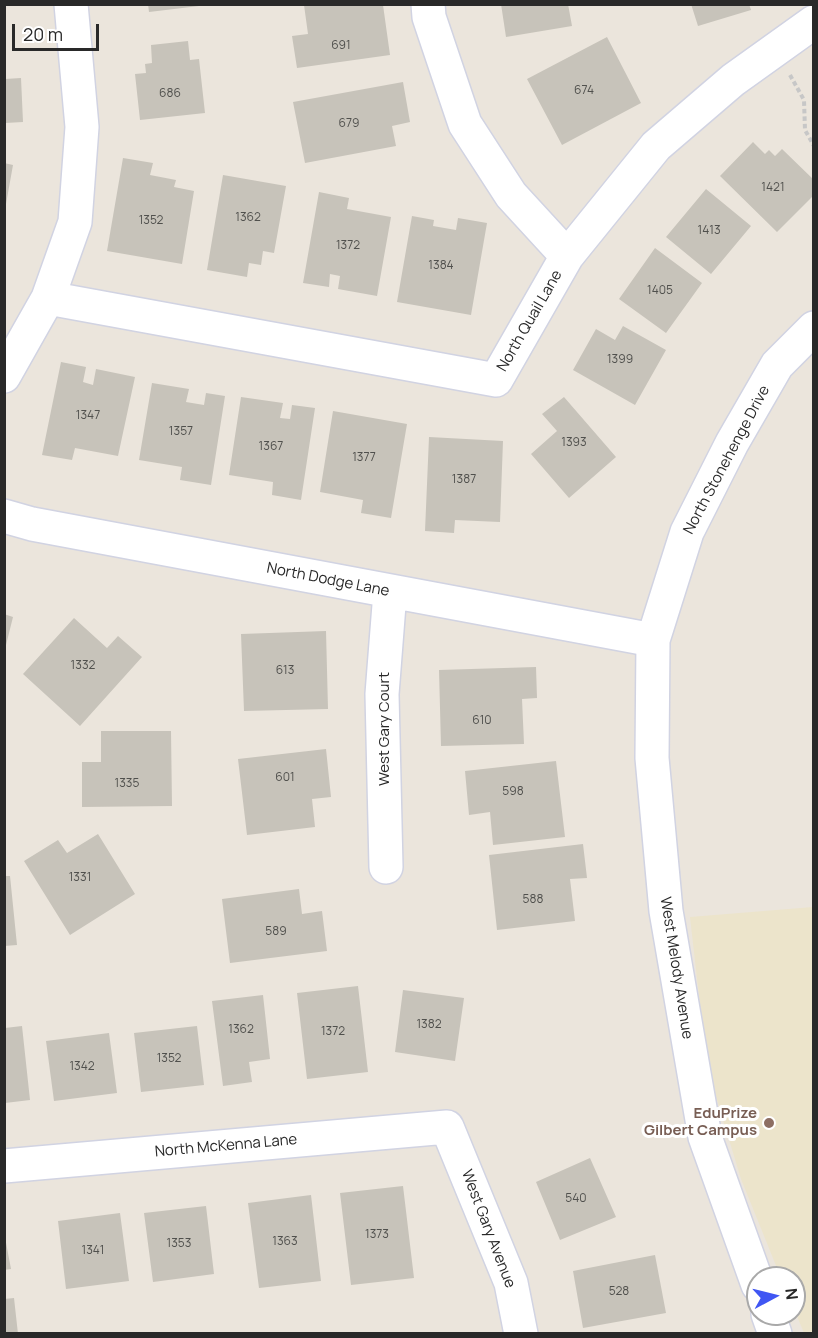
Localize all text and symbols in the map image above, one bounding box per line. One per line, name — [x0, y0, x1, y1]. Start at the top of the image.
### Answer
scale bar — [15, 12, 102, 50]
text: 20 m — [23, 22, 63, 46]
house number: 691 — [331, 39, 351, 53]
house number: 674 — [574, 84, 594, 98]
house number: 686 — [159, 87, 181, 101]
house number: 679 — [339, 117, 359, 131]
house number: 1421 — [761, 181, 785, 195]
house number: 1362 — [235, 211, 261, 225]
house number: 1352 — [139, 214, 163, 228]
house number: 1413 — [697, 224, 721, 238]
house number: 1372 — [336, 239, 360, 253]
house number: 1384 — [428, 259, 454, 273]
street label: North Quail Lane — [494, 267, 566, 375]
house number: 1405 — [647, 284, 673, 298]
house number: 1399 — [607, 353, 633, 367]
street label: North Stonehenge Drive — [680, 382, 774, 538]
house number: 1347 — [76, 409, 100, 423]
house number: 1357 — [169, 425, 193, 439]
house number: 1393 — [561, 436, 587, 450]
house number: 1367 — [259, 440, 283, 454]
house number: 1377 — [352, 451, 376, 465]
house number: 1387 — [452, 473, 476, 487]
street label: North Dodge Lane — [265, 559, 391, 601]
house number: 1332 — [71, 659, 95, 673]
house number: 613 — [276, 664, 294, 678]
street label: West Gary Court — [376, 672, 394, 786]
house number: 610 — [472, 714, 492, 728]
house number: 601 — [275, 771, 295, 785]
house number: 1335 — [115, 777, 139, 791]
house number: 598 — [502, 785, 524, 799]
house number: 1331 — [69, 871, 91, 885]
house number: 588 — [523, 893, 543, 907]
street label: West Melody Avenue — [656, 896, 696, 1040]
house number: 589 — [265, 925, 287, 939]
house number: 1382 — [416, 1018, 442, 1032]
house number: 1362 — [228, 1023, 254, 1037]
house number: 1372 — [321, 1025, 345, 1039]
house number: 1352 — [157, 1052, 181, 1066]
house number: 1342 — [69, 1060, 95, 1074]
place label: EduPrize Gilbert Campus — [644, 1105, 757, 1140]
marker: EduPrize Gilbert Campus — [762, 1116, 776, 1130]
street label: North McKenna Lane — [154, 1131, 298, 1161]
street label: West Gary Avenue — [457, 1167, 519, 1291]
house number: 540 — [565, 1192, 587, 1206]
house number: 1373 — [365, 1228, 389, 1242]
house number: 1363 — [272, 1235, 298, 1249]
house number: 1353 — [167, 1237, 191, 1251]
house number: 1341 — [81, 1244, 105, 1258]
north arrow — [746, 1266, 806, 1326]
house number: 528 — [609, 1285, 629, 1299]
text: N — [780, 1287, 803, 1301]

